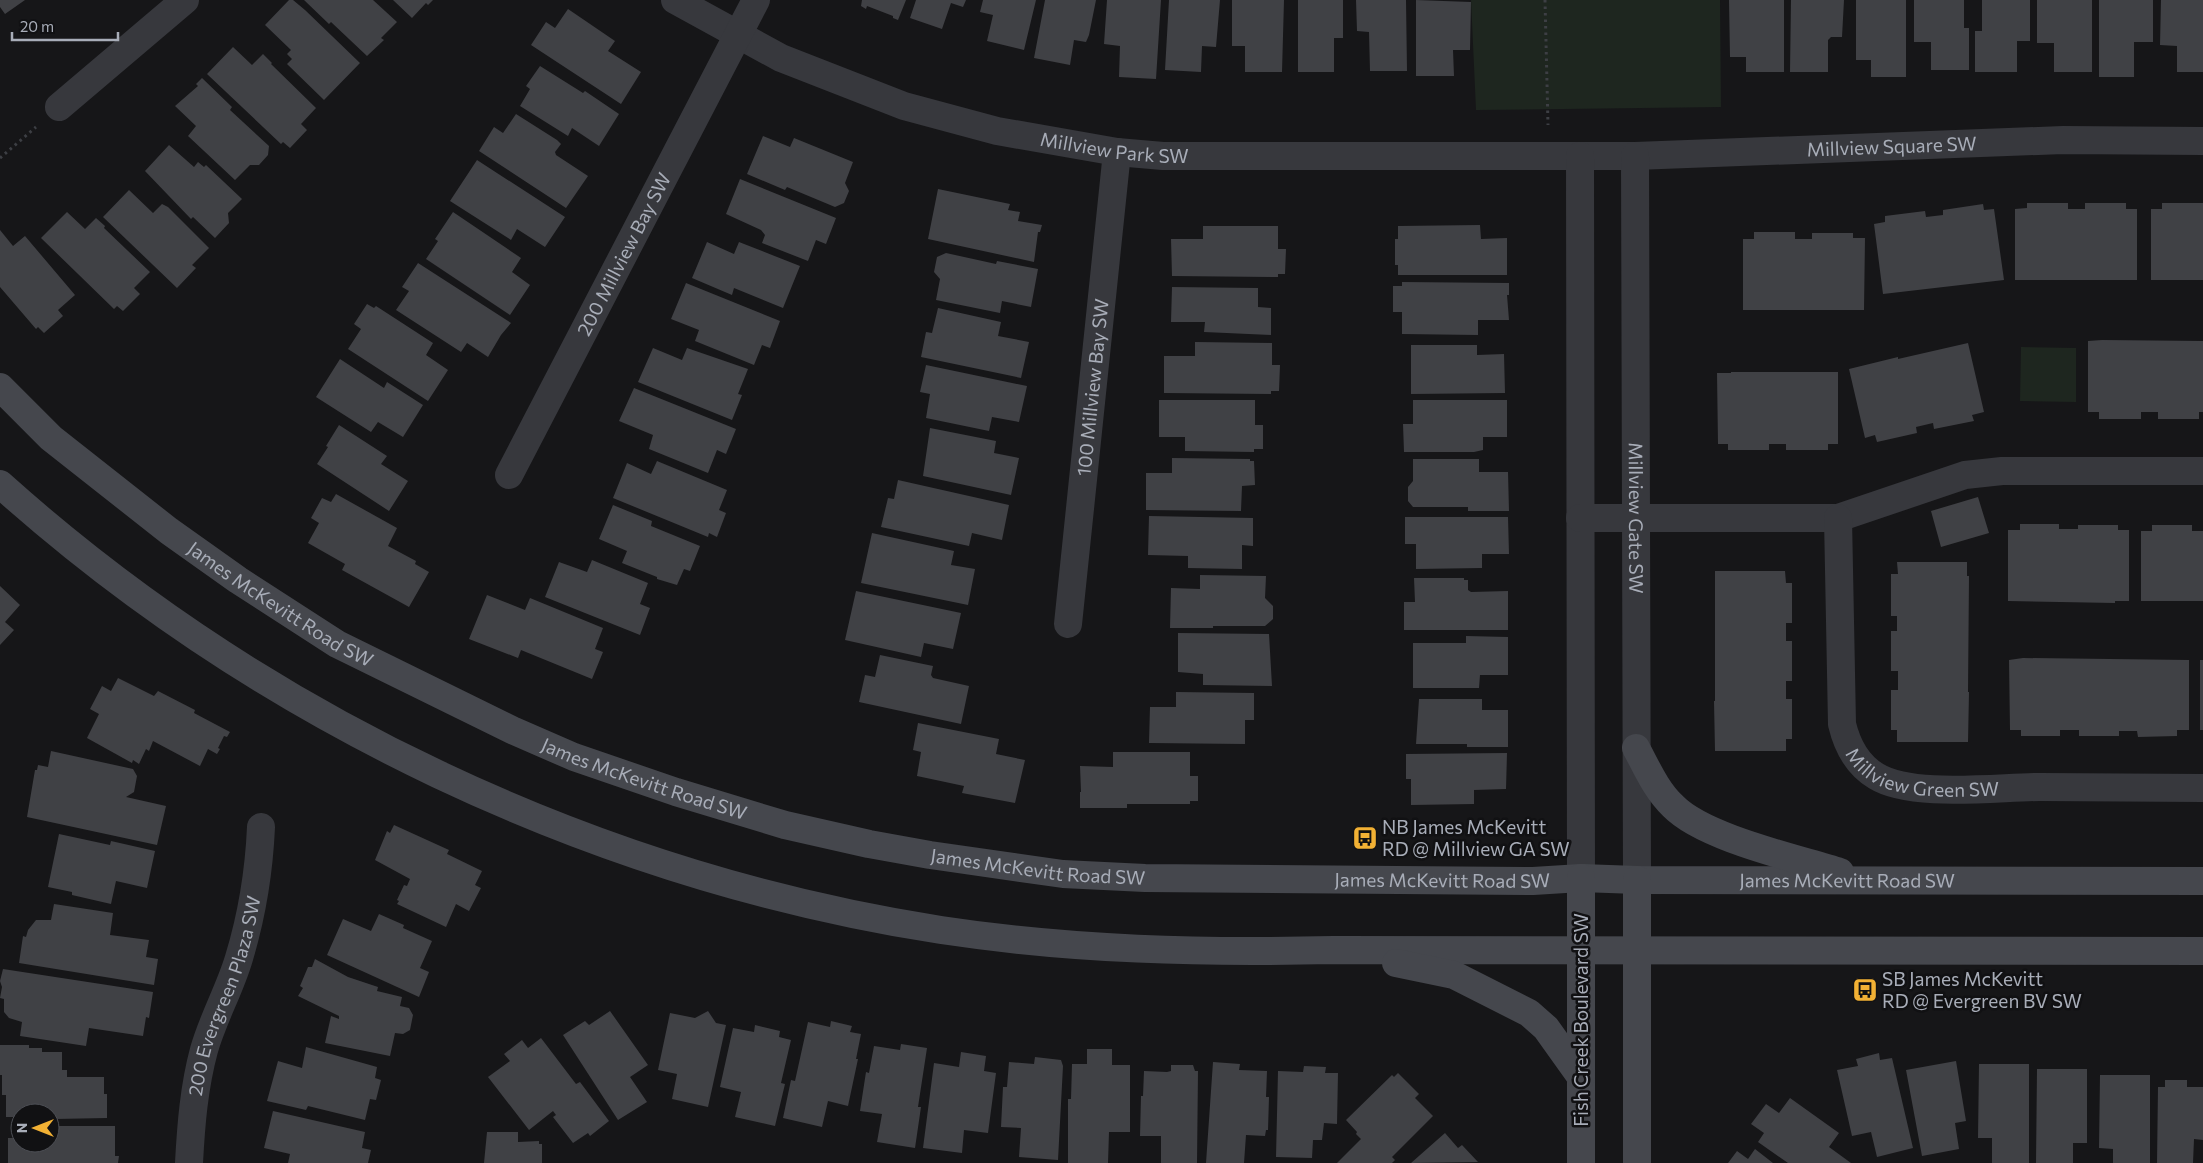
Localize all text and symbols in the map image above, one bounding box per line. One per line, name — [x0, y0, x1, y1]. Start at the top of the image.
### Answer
scale bar — [12, 10, 119, 42]
text: 20 m — [20, 17, 54, 35]
street label: Millview Park SW — [1038, 127, 1189, 167]
street label: Millview Square SW — [1806, 131, 1977, 161]
street label: 200 Millview Bay SW — [572, 168, 675, 339]
street label: 100 Millview Bay SW — [1071, 297, 1113, 477]
street label: Millview Gate SW — [1625, 442, 1648, 594]
street label: James McKevitt Road SW — [184, 536, 377, 671]
street label: James McKevitt Road SW — [538, 732, 750, 824]
street label: Millview Green SW — [1842, 743, 2000, 801]
place label: NB James McKevitt RD @ Millview GA SW — [1382, 815, 1570, 860]
bus stop icon: NB James McKevitt RD @ Millview GA SW — [1352, 825, 1378, 851]
street label: James McKevitt Road SW — [929, 843, 1146, 889]
street label: James McKevitt Road SW — [1334, 867, 1551, 892]
street label: James McKevitt Road SW — [1739, 868, 1955, 892]
street label: 200 Evergreen Plaza SW — [183, 894, 265, 1097]
street label: Fish Creek Boulevard SW — [1569, 913, 1592, 1127]
place label: SB James McKevitt RD @ Evergreen BV SW — [1882, 967, 2082, 1012]
bus stop icon: SB James McKevitt RD @ Evergreen BV SW — [1852, 977, 1878, 1003]
north arrow — [10, 1103, 60, 1153]
text: N — [13, 1123, 30, 1133]

